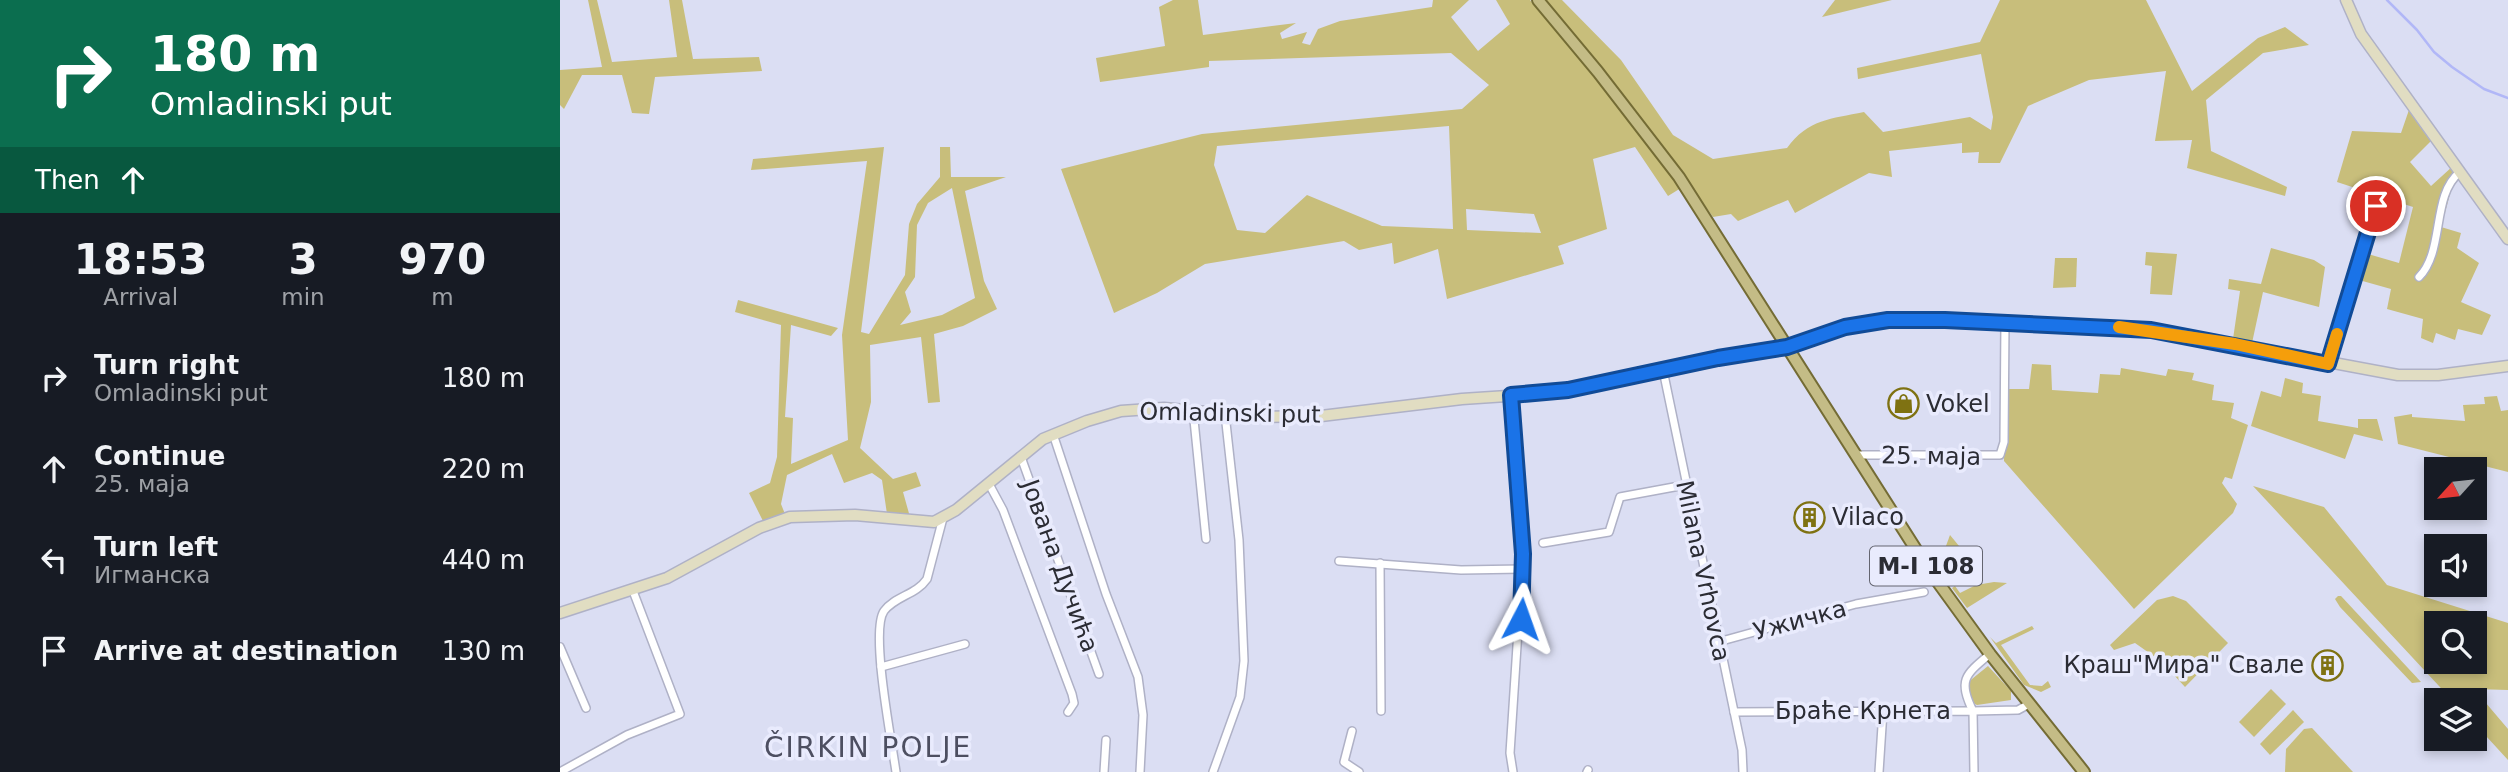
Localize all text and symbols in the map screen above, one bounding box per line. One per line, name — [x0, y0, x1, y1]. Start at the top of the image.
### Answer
text: 180 m — [150, 26, 320, 83]
icon: right — [35, 28, 126, 119]
text: Omladinski put — [150, 85, 392, 123]
icon: ahead — [114, 161, 152, 199]
text: Then — [35, 165, 100, 195]
pin — [2346, 176, 2406, 236]
icon: arrive — [2357, 187, 2395, 225]
text: 18:53 — [74, 235, 208, 284]
text: 3 — [288, 235, 318, 284]
text: 970 — [399, 235, 486, 284]
text: Arrival — [103, 284, 178, 310]
text: min — [281, 284, 325, 310]
text: m — [431, 284, 454, 310]
text: Turn right — [94, 350, 239, 380]
icon: right — [35, 359, 73, 397]
text: 180 m — [442, 363, 525, 393]
text: Omladinski put — [94, 380, 268, 406]
shop icon: Vokel — [1886, 387, 1920, 421]
place label: Vokel — [1926, 390, 1990, 418]
street label: Omladinski put — [1139, 397, 1321, 429]
text: Continue — [94, 441, 225, 471]
street label: 25. маја — [1881, 441, 1981, 471]
icon: ahead — [35, 450, 73, 488]
text: 220 m — [442, 454, 525, 484]
north arrow — [2424, 457, 2487, 520]
map controls — [2424, 457, 2487, 751]
text: 25. маја — [94, 471, 190, 497]
street label: Јована Дучића — [1015, 474, 1104, 656]
street label: Milana Vrhovca — [1670, 478, 1736, 664]
building icon: Vilaco — [1792, 500, 1826, 534]
place label: Vilaco — [1832, 503, 1904, 531]
text: Turn left — [94, 532, 218, 562]
button: sound — [2424, 534, 2487, 597]
icon: left — [35, 541, 73, 579]
text: 440 m — [442, 545, 525, 575]
road number: M-I 108 — [1870, 546, 1982, 586]
text: Игманска — [94, 562, 210, 588]
position arrow — [1484, 582, 1558, 656]
street label: Ужичка — [1750, 594, 1850, 646]
button: search — [2424, 611, 2487, 674]
icon: arrive — [35, 632, 73, 670]
text: Arrive at destination — [94, 636, 398, 666]
text: 130 m — [442, 636, 525, 666]
building icon: Краш"Мира" Свале — [2310, 648, 2344, 682]
place label: Краш"Мира" Свале — [2063, 651, 2304, 679]
button: layers — [2424, 688, 2487, 751]
street label: Браће Крнета — [1775, 697, 1951, 725]
district label: ČIRKIN POLJE — [764, 730, 972, 764]

